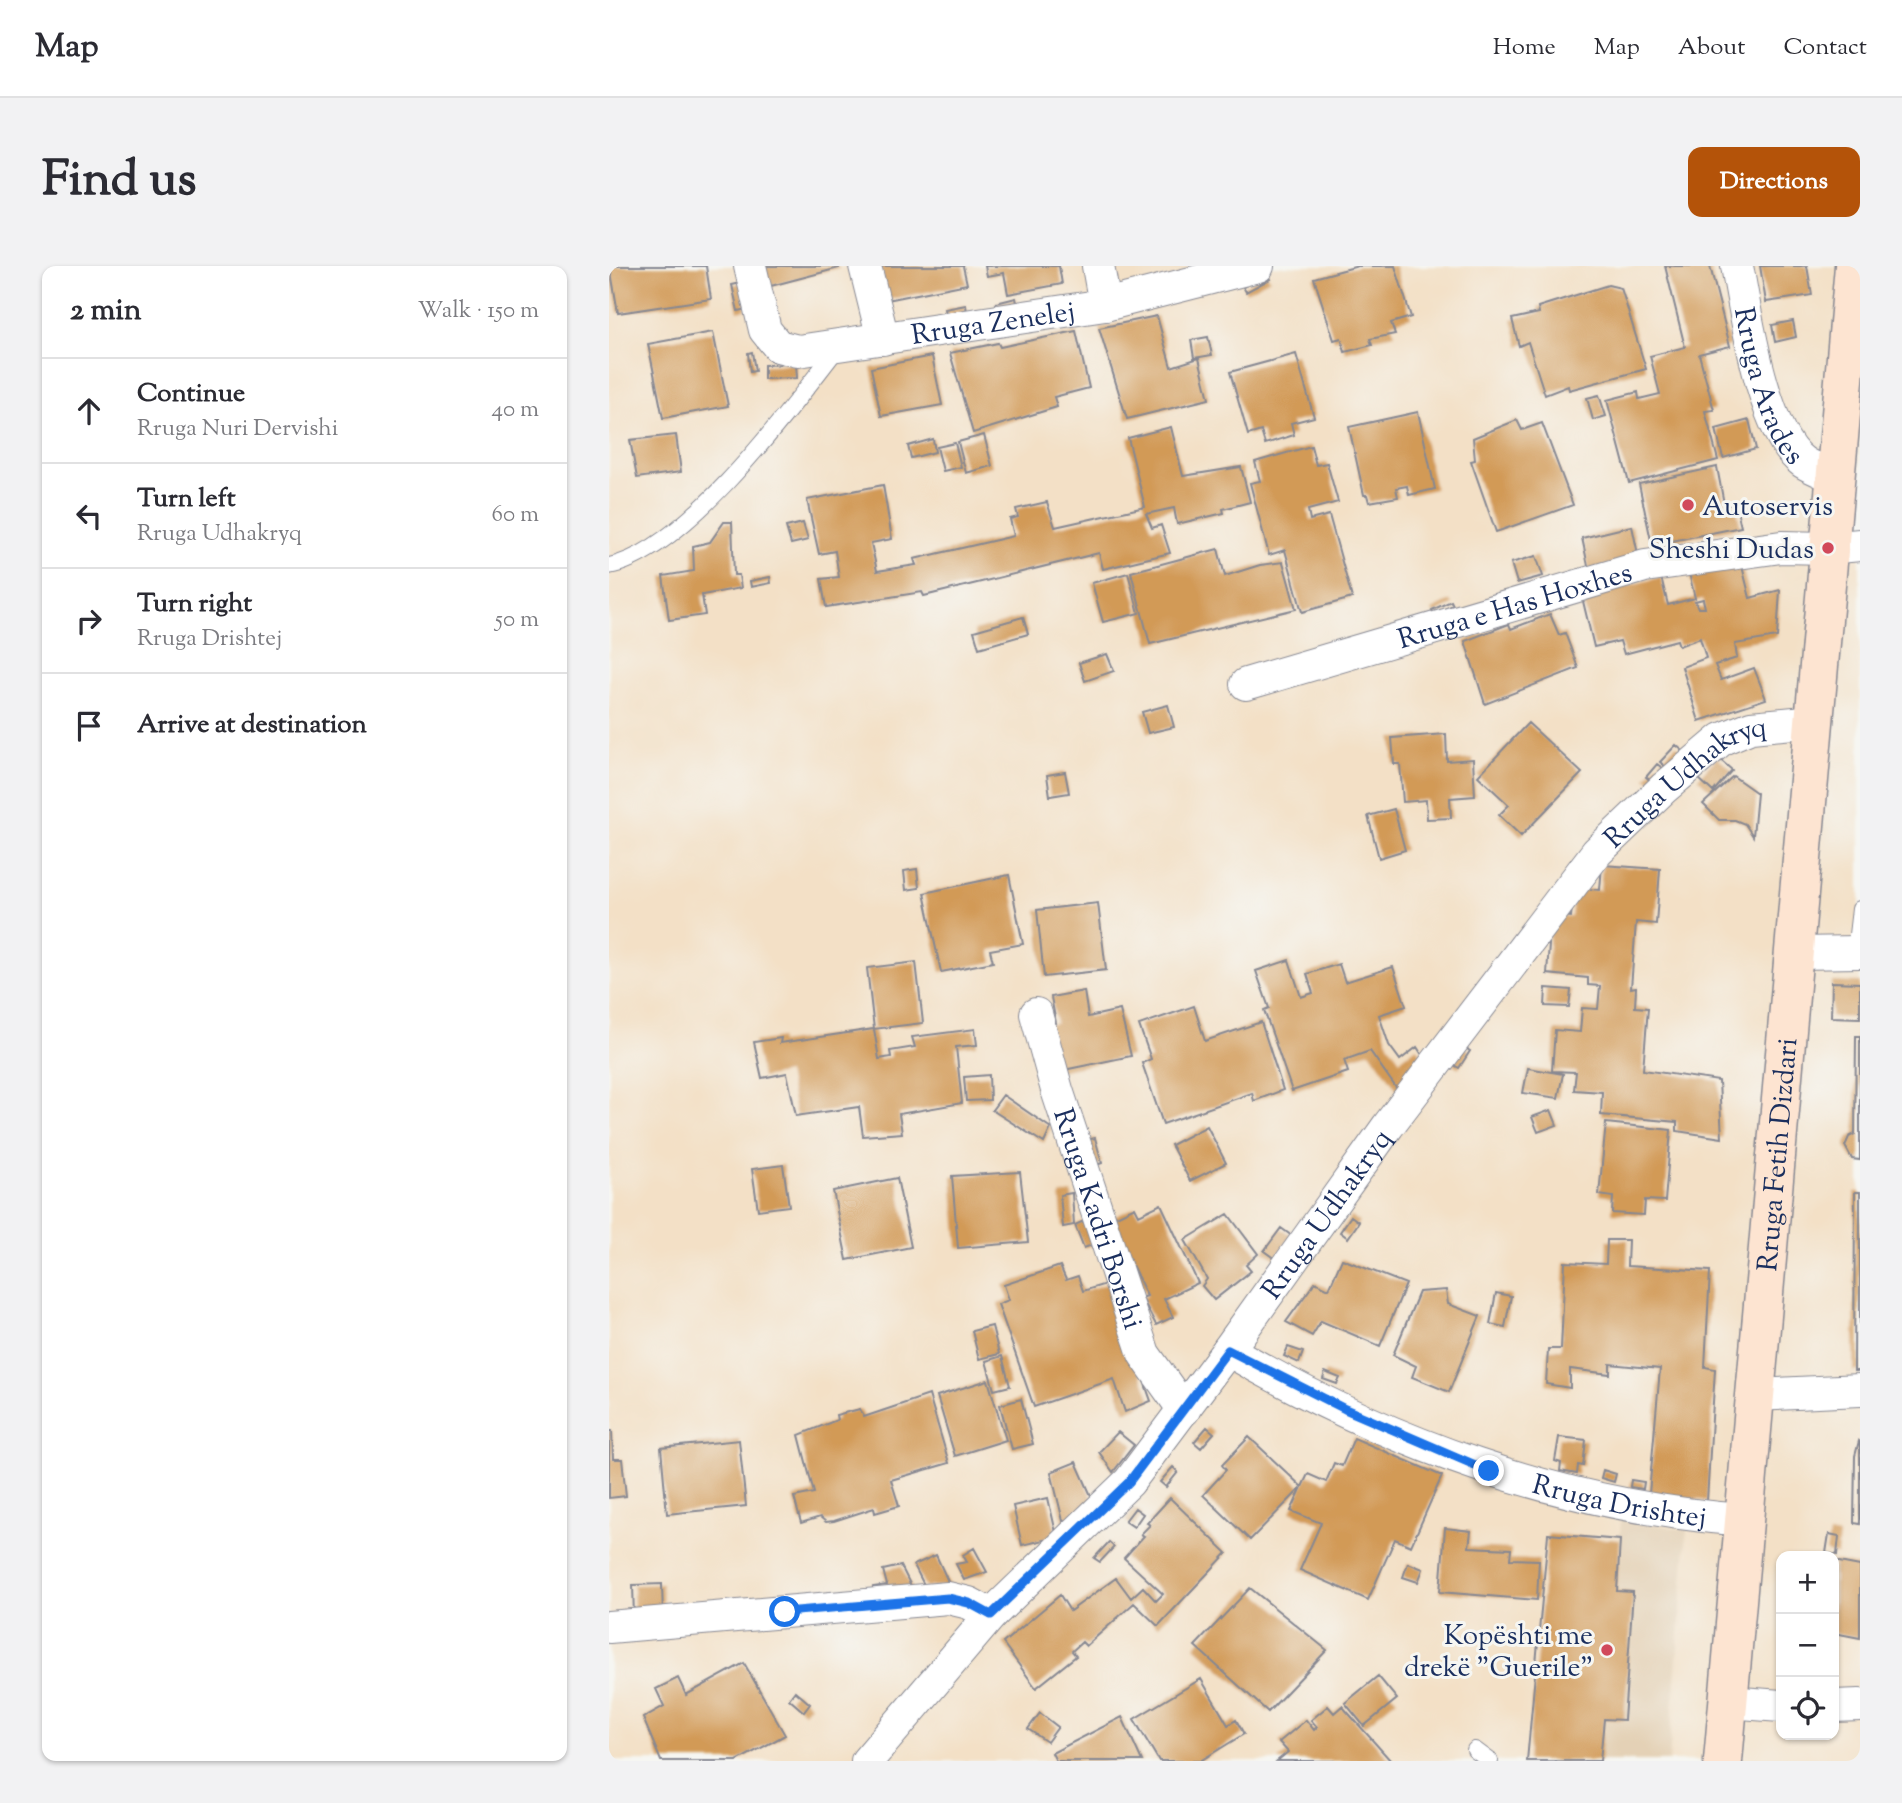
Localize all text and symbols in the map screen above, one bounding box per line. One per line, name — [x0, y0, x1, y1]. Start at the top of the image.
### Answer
text: Map — [35, 24, 99, 72]
text: Home — [1493, 31, 1556, 65]
text: Map — [1594, 31, 1640, 65]
text: About — [1678, 31, 1745, 65]
text: Contact — [1783, 31, 1867, 65]
text: Find us — [42, 147, 196, 217]
button: Directions — [1688, 147, 1860, 217]
text: 2 min — [70, 290, 142, 333]
street label: Rruga Zenelej — [909, 293, 1078, 357]
text: Walk · 150 m — [418, 295, 539, 328]
street label: Rruga Arades — [1722, 304, 1812, 475]
text: Continue — [137, 376, 245, 413]
icon: ahead — [70, 392, 108, 430]
text: 40 m — [492, 394, 539, 427]
text: Rruga Nuri Dervishi — [137, 413, 338, 446]
text: Turn left — [137, 481, 236, 518]
place label: Autoservis — [1702, 488, 1833, 528]
icon: left — [70, 497, 108, 535]
marker: Autoservis — [1680, 497, 1696, 513]
text: 60 m — [491, 499, 539, 532]
text: Rruga Udhakryq — [137, 518, 302, 551]
place label: Sheshi Dudas — [1649, 531, 1814, 571]
marker: Sheshi Dudas — [1820, 540, 1836, 556]
street label: Rruga e Has Hoxhes — [1393, 554, 1637, 661]
text: Turn right — [137, 586, 252, 623]
icon: right — [70, 602, 108, 640]
text: 50 m — [495, 604, 539, 637]
text: Rruga Drishtej — [137, 623, 282, 656]
icon: arrive — [70, 707, 108, 745]
text: Arrive at destination — [137, 707, 367, 744]
street label: Rruga Udhakryq — [1596, 709, 1769, 859]
street label: Rruga Fetih Dizdari — [1749, 1036, 1809, 1273]
street label: Rruga Kadri Borshi — [1041, 1104, 1152, 1335]
street label: Rruga Udhakryq — [1253, 1122, 1403, 1308]
route end — [1473, 1455, 1504, 1486]
street label: Rruga Drishtej — [1527, 1466, 1709, 1539]
map controls — [1776, 1551, 1839, 1740]
button: + — [1776, 1551, 1839, 1614]
route start — [769, 1596, 800, 1627]
button: − — [1776, 1614, 1839, 1677]
place label: Kopështi me drekë "Guerile" — [1404, 1617, 1593, 1689]
marker: Kopështi me drekë "Guerile" — [1599, 1642, 1615, 1658]
button: locate — [1776, 1677, 1839, 1740]

